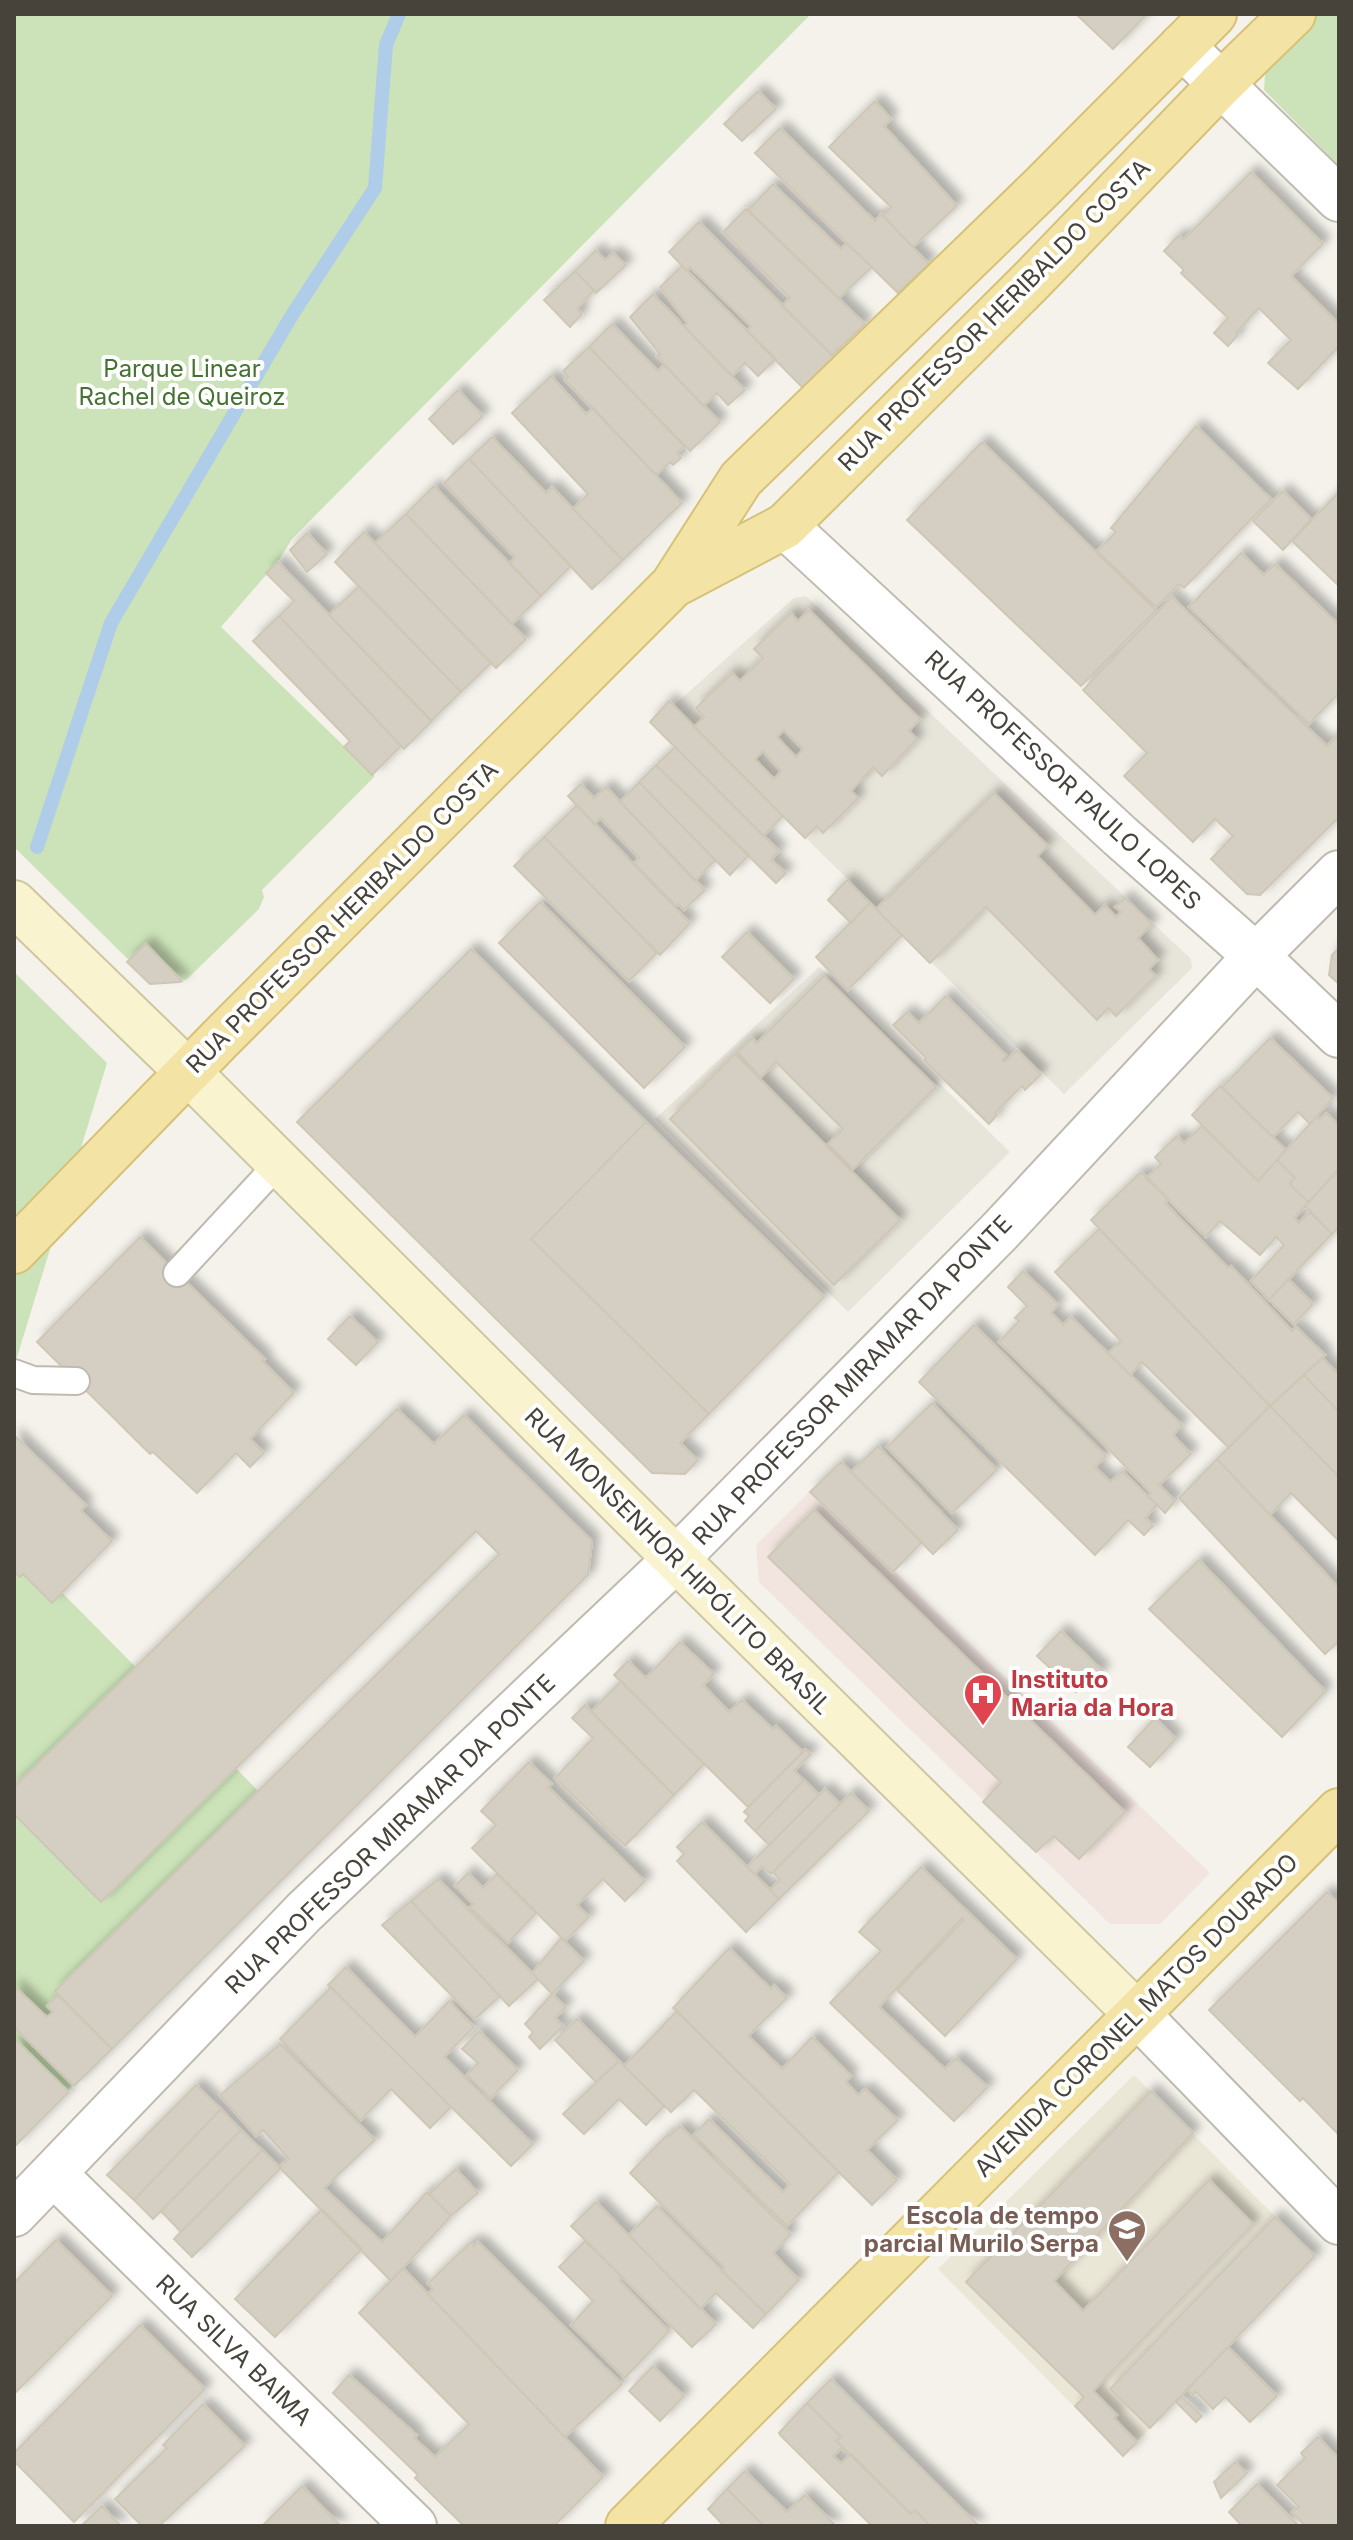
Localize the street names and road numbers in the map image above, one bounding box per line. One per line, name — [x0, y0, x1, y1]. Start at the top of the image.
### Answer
street label: RUA PROFESSOR HERIBALDO COSTA — [832, 153, 1156, 477]
street label: RUA PROFESSOR PAULO LOPES — [919, 644, 1207, 916]
street label: RUA PROFESSOR HERIBALDO COSTA — [180, 755, 504, 1079]
street label: RUA PROFESSOR MIRAMAR DA PONTE — [686, 1209, 1018, 1551]
street label: RUA MONSENHOR HIPÓLITO BRASIL — [519, 1402, 837, 1720]
street label: RUA PROFESSOR MIRAMAR DA PONTE — [219, 1668, 561, 2000]
street label: AVENIDA CORONEL MATOS DOURADO — [968, 1847, 1304, 2183]
street label: RUA SILVA BAIMA — [150, 2268, 318, 2432]

